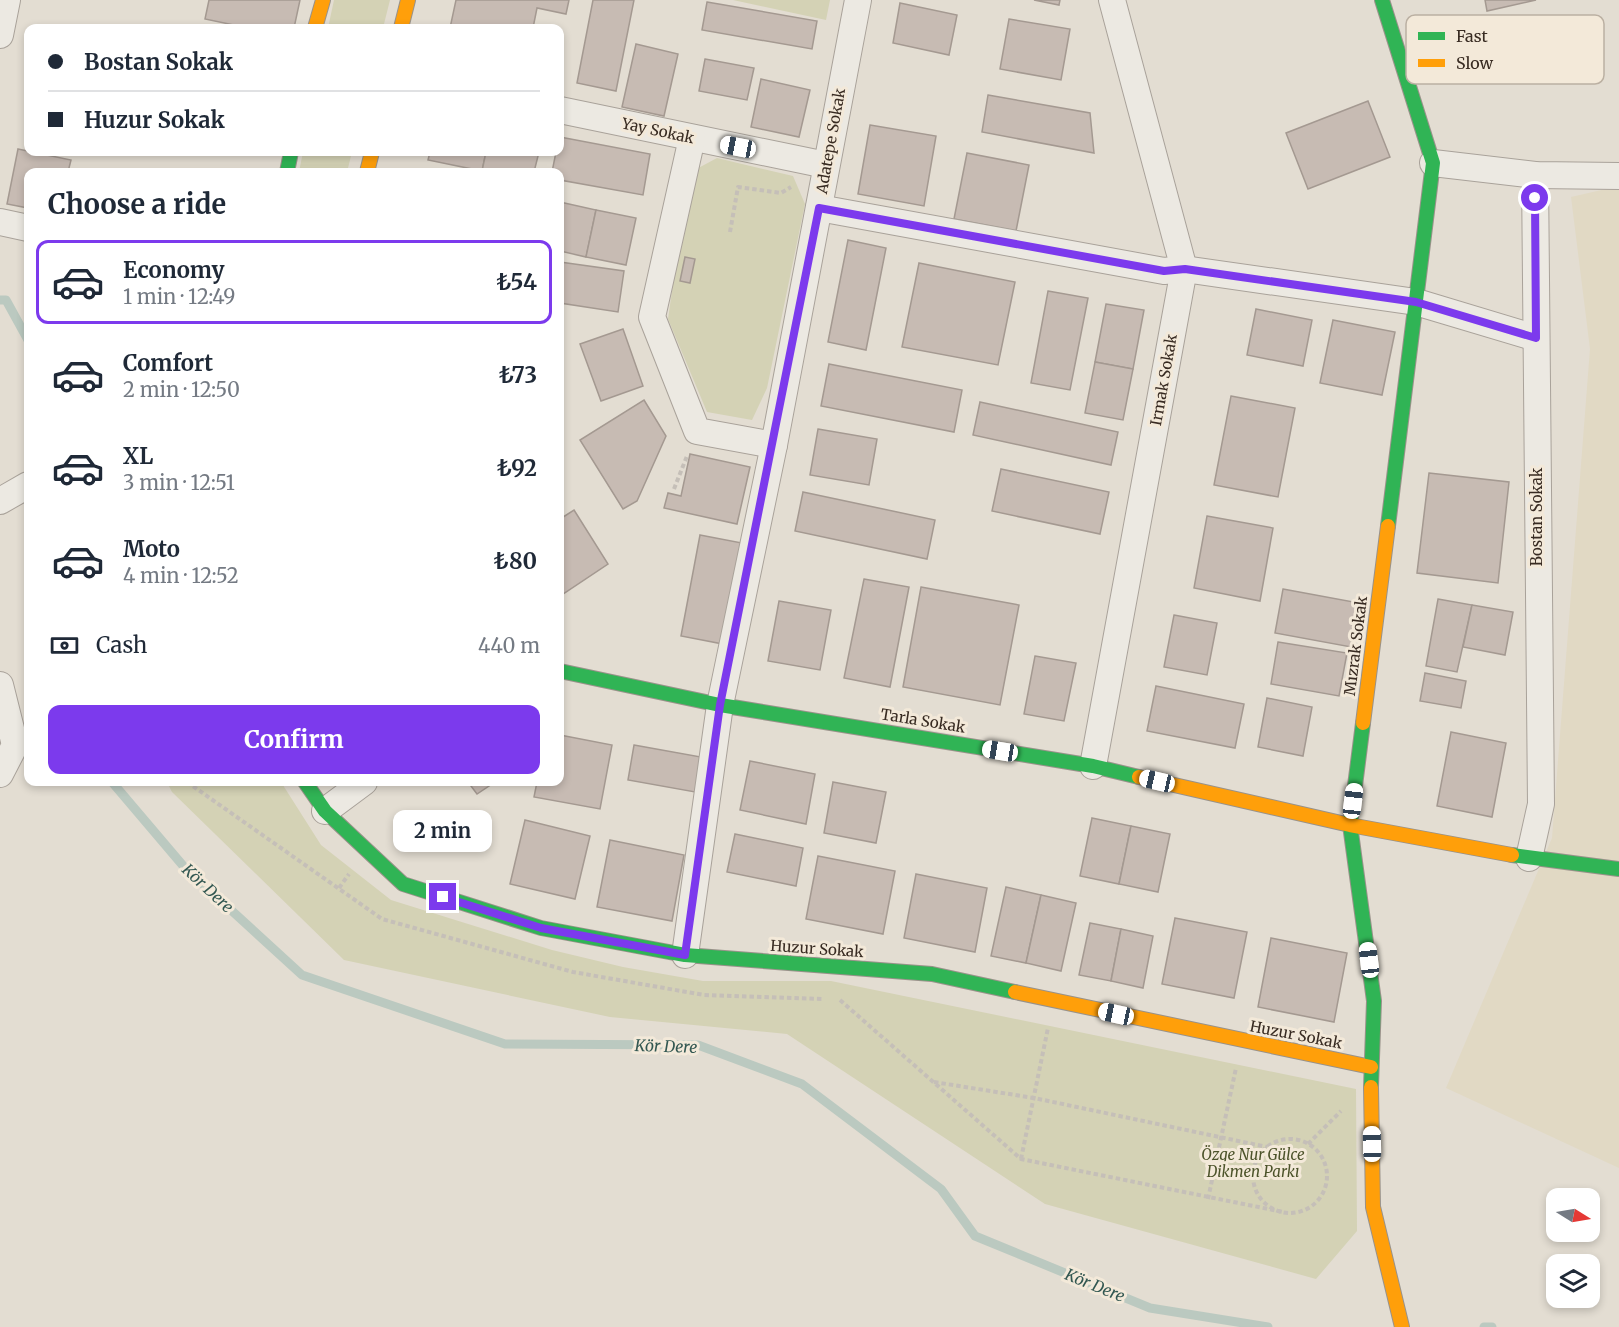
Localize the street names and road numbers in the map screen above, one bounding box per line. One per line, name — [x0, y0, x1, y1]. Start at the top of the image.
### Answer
street label: Adatepe Sokak — [812, 86, 849, 196]
street label: Yay Sokak — [619, 113, 696, 148]
street label: Irmak Sokak — [1146, 332, 1181, 427]
street label: Bostan Sokak — [1527, 467, 1546, 566]
street label: Mızrak Sokak — [1340, 595, 1371, 697]
street label: Tarla Sokak — [879, 704, 967, 737]
street label: Huzur Sokak — [770, 936, 865, 961]
street label: Huzur Sokak — [1248, 1016, 1344, 1053]

